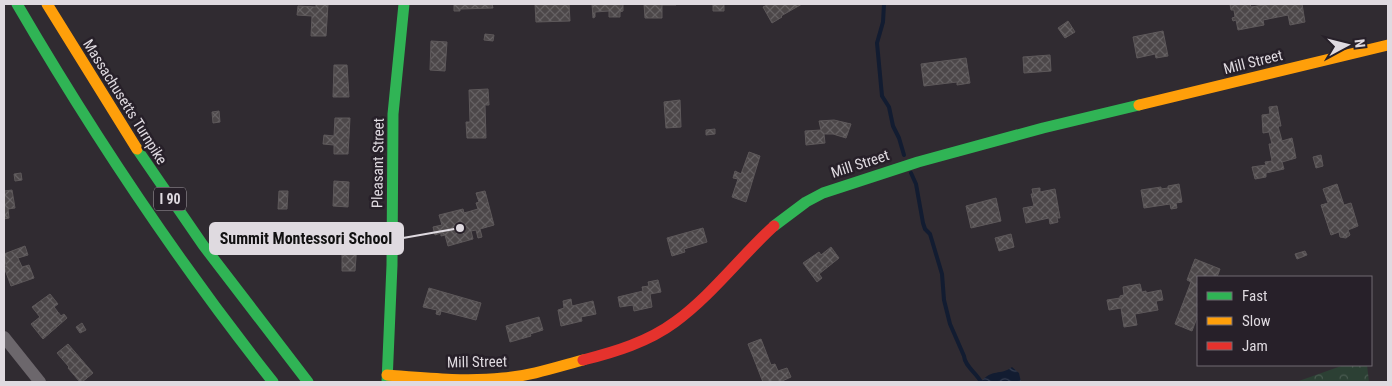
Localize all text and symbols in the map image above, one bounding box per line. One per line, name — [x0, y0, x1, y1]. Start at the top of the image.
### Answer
north arrow — [1322, 20, 1372, 70]
street label: Massachusetts Turnpike — [79, 36, 171, 168]
text: N — [1351, 38, 1368, 49]
street label: Mill Street — [1222, 46, 1284, 78]
street label: Pleasant Street — [368, 118, 388, 208]
street label: Mill Street — [829, 146, 891, 182]
road number: I 90 — [154, 188, 186, 210]
callout: Summit Montessori School — [210, 223, 403, 254]
text: Summit Montessori School — [220, 229, 392, 248]
legend — [1197, 276, 1372, 366]
text: Fast — [1242, 287, 1267, 305]
text: Slow — [1242, 312, 1271, 330]
text: Jam — [1242, 337, 1268, 355]
street label: Mill Street — [447, 352, 507, 372]

